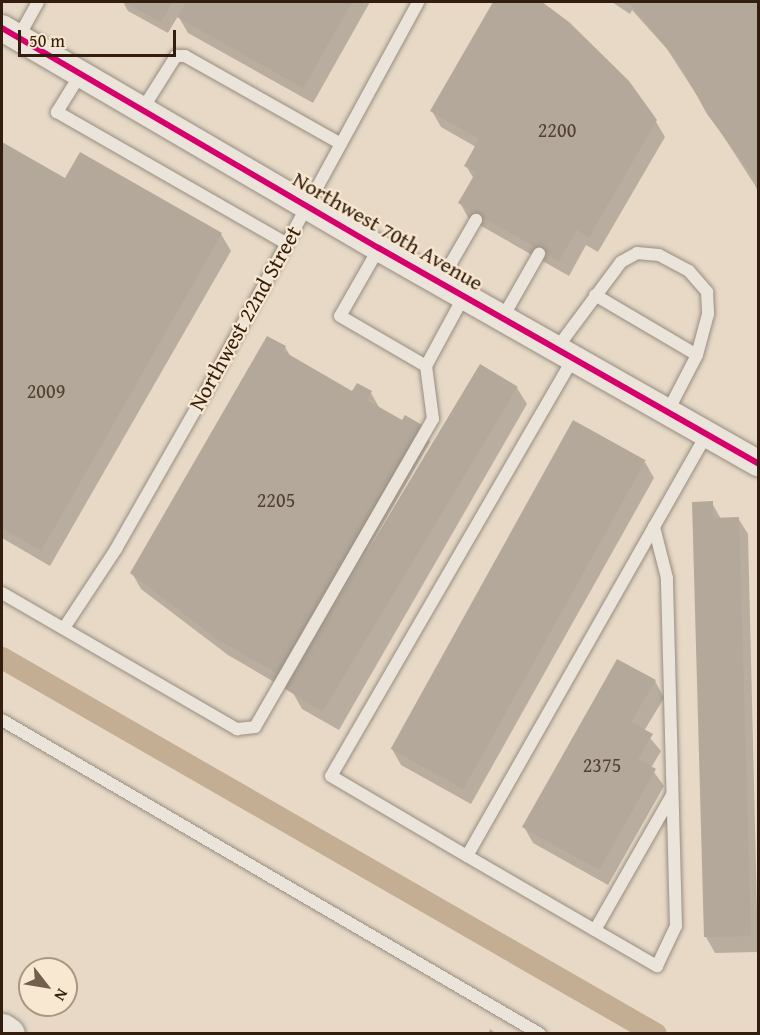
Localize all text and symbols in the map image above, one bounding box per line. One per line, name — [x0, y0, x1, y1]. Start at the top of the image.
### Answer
scale bar — [21, 18, 178, 56]
text: 50 m — [29, 27, 65, 54]
house number: 2200 — [538, 117, 576, 141]
street label: Northwest 70th Avenue — [288, 166, 488, 296]
street label: Northwest 22nd Street — [183, 221, 307, 415]
house number: 2009 — [27, 378, 65, 402]
house number: 2205 — [257, 487, 295, 511]
house number: 2375 — [583, 752, 621, 776]
north arrow — [18, 957, 78, 1017]
text: N — [49, 984, 75, 1006]

